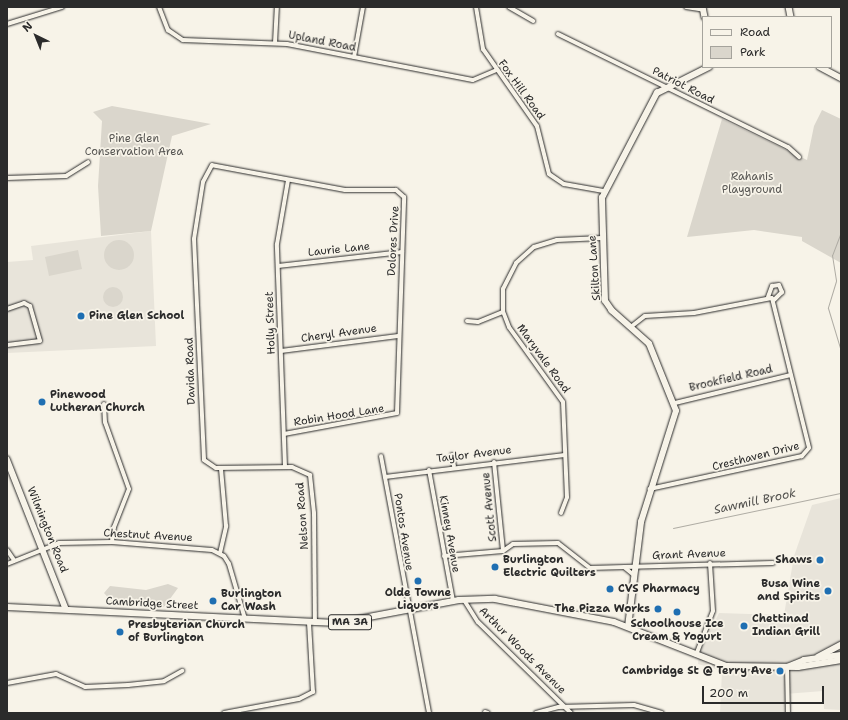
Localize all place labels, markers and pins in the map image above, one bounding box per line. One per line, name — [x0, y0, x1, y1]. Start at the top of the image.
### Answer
place label: Pine Glen School — [89, 309, 184, 323]
marker: Pine Glen School — [76, 311, 86, 321]
place label: Pinewood Lutheran Church — [50, 389, 145, 415]
marker: Pinewood Lutheran Church — [37, 397, 47, 407]
place label: Shaws — [775, 553, 812, 567]
place label: Burlington Electric Quilters — [503, 554, 596, 580]
marker: Shaws — [815, 555, 825, 565]
marker: Burlington Electric Quilters — [490, 562, 500, 572]
marker: Olde Towne Liquors — [413, 576, 423, 586]
place label: Busa Wine and Spirits — [757, 578, 820, 604]
place label: CVS Pharmacy — [618, 582, 700, 596]
marker: CVS Pharmacy — [605, 584, 615, 594]
marker: Busa Wine and Spirits — [823, 586, 833, 596]
place label: Olde Towne Liquors — [385, 587, 451, 613]
place label: Burlington Car Wash — [221, 588, 282, 614]
marker: Burlington Car Wash — [208, 596, 218, 606]
place label: The Pizza Works — [555, 602, 650, 616]
marker: The Pizza Works — [653, 604, 663, 614]
marker: Schoolhouse Ice Cream & Yogurt — [672, 607, 682, 617]
place label: Chettinad Indian Grill — [752, 613, 820, 639]
place label: Schoolhouse Ice Cream & Yogurt — [630, 618, 724, 644]
place label: Presbyterian Church of Burlington — [128, 619, 245, 645]
marker: Chettinad Indian Grill — [739, 621, 749, 631]
marker: Presbyterian Church of Burlington — [115, 627, 125, 637]
place label: Cambridge St @ Terry Ave — [622, 664, 772, 678]
marker: Cambridge St @ Terry Ave — [775, 666, 785, 676]

